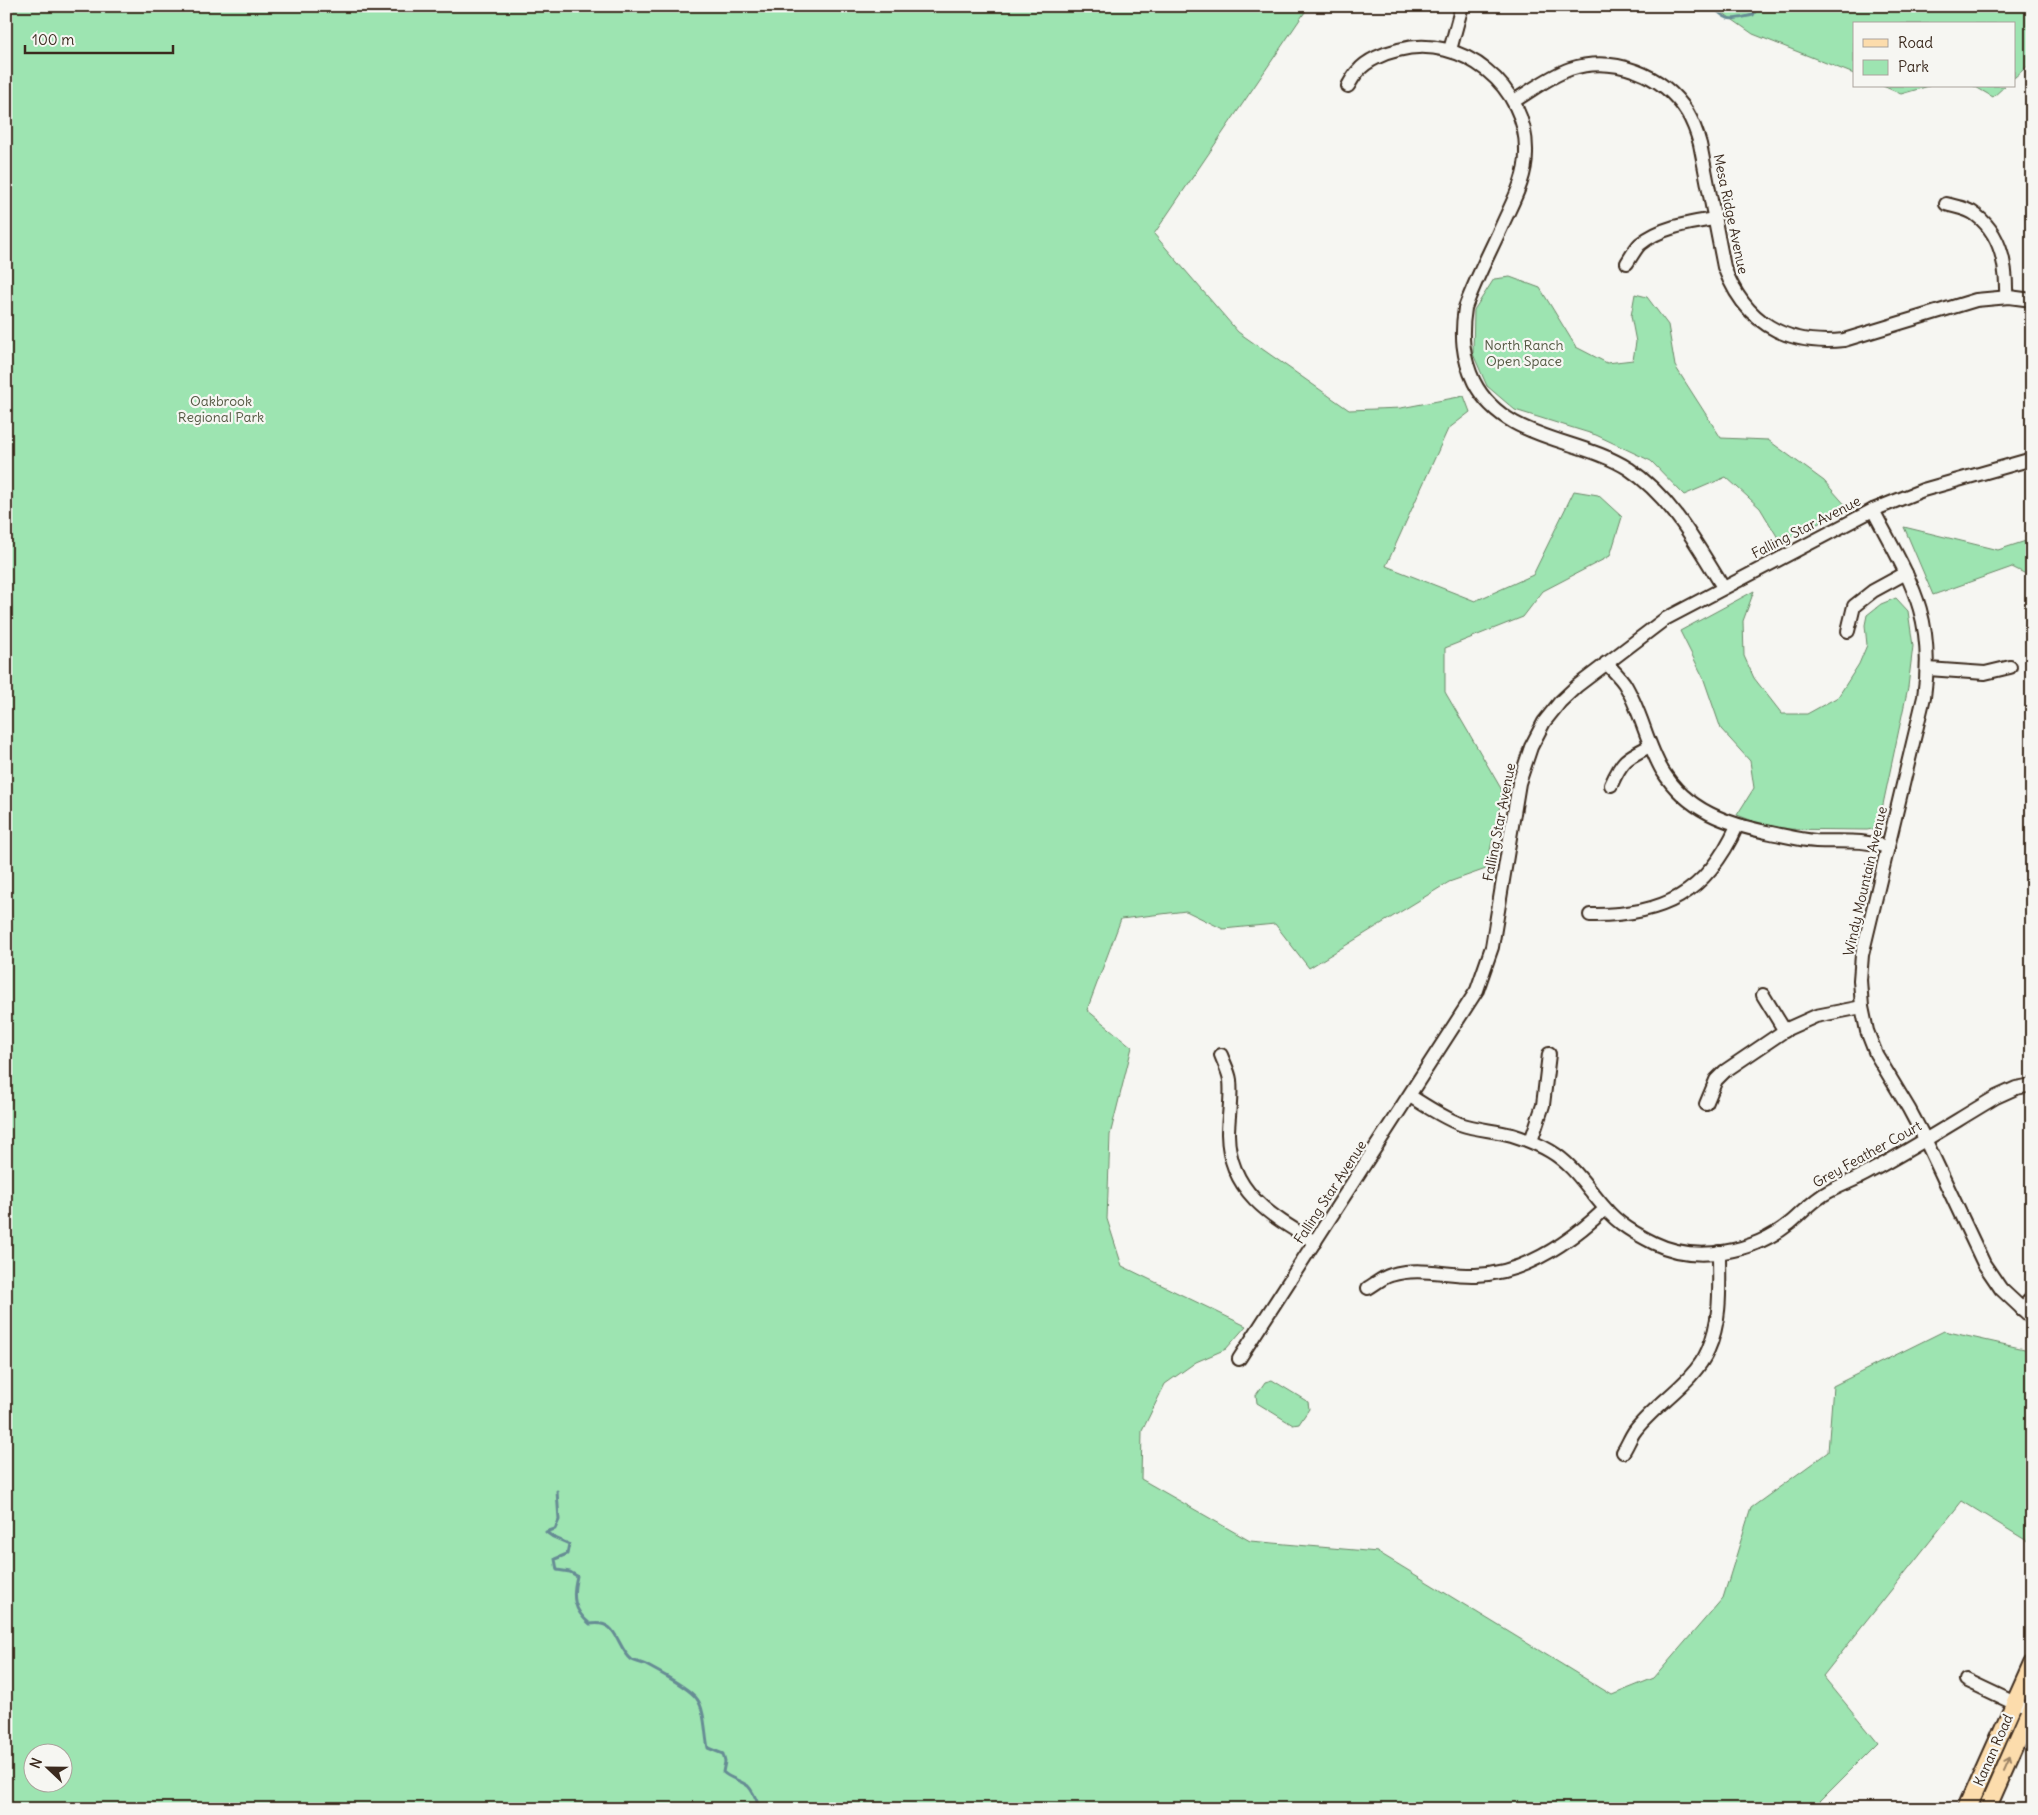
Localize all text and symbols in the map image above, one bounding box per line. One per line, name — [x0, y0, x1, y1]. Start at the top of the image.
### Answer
scale bar — [25, 22, 172, 54]
legend — [1853, 22, 2016, 88]
text: 100 m — [32, 30, 74, 49]
text: Road — [1898, 33, 1933, 52]
text: Park — [1898, 57, 1929, 76]
street label: Mesa Ridge Avenue — [1709, 152, 1753, 276]
park label: North Ranch Open Space — [1484, 336, 1564, 370]
park label: Oakbrook Regional Park — [178, 392, 264, 426]
street label: Falling Star Avenue — [1748, 492, 1864, 562]
street label: Falling Star Avenue — [1479, 761, 1519, 883]
street label: Windy Mountain Avenue — [1839, 804, 1891, 958]
street label: Grey Feather Court — [1809, 1116, 1925, 1191]
street label: Falling Star Avenue — [1290, 1137, 1370, 1247]
street label: Kanan Road — [1969, 1711, 2017, 1789]
north arrow — [22, 1742, 72, 1792]
text: N — [26, 1755, 46, 1771]
one-way arrow — [2002, 1757, 2012, 1772]

